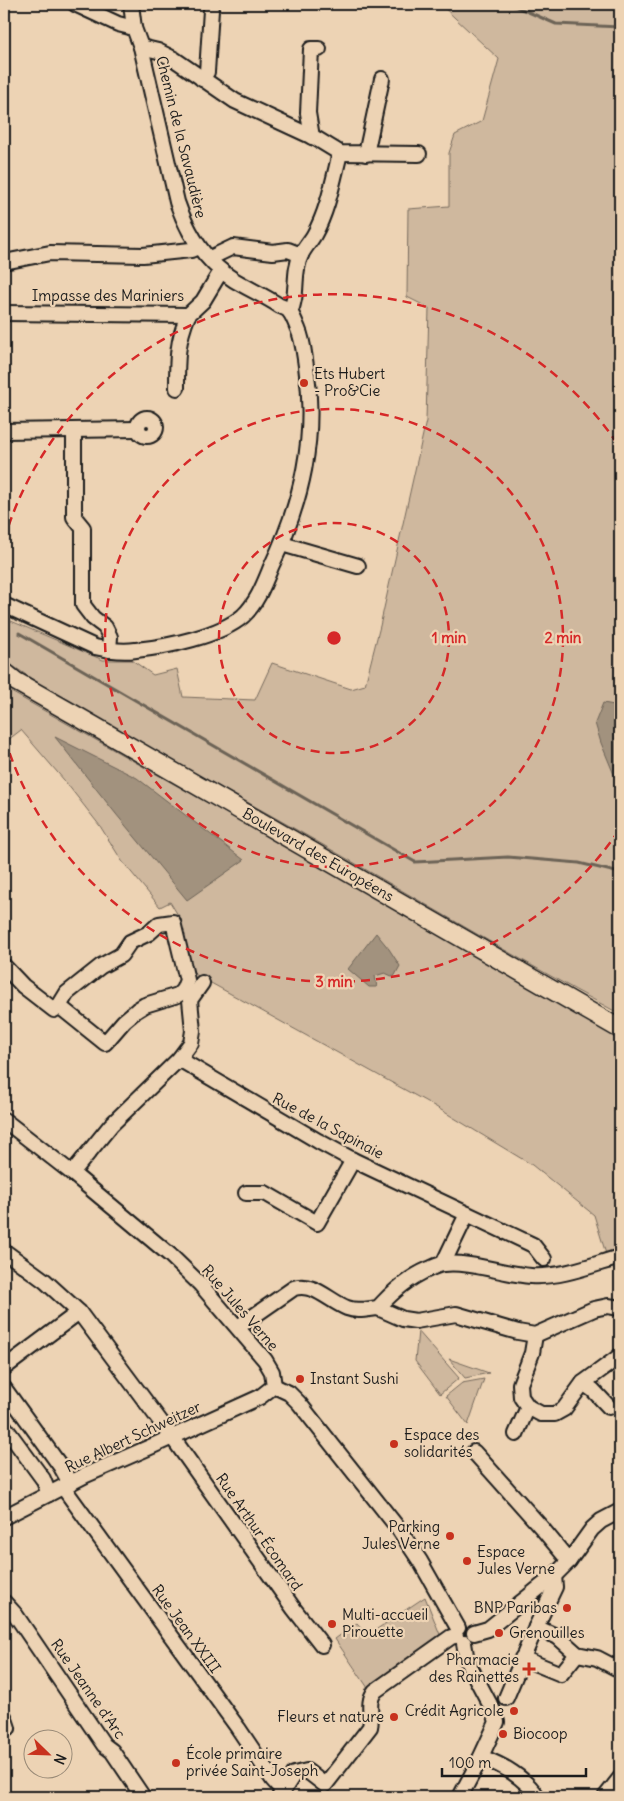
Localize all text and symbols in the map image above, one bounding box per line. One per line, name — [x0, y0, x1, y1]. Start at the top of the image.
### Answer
street label: Chemin de la Savaudière — [152, 54, 211, 220]
street label: Impasse des Mariniers — [32, 286, 184, 305]
place label: Ets Hubert - Pro&Cie — [314, 364, 385, 400]
marker: Ets Hubert - Pro&Cie — [298, 377, 310, 389]
text: 1 min — [432, 628, 467, 647]
text: 2 min — [545, 628, 582, 647]
centre of rings — [325, 629, 343, 647]
street label: Boulevard des Européens — [239, 803, 398, 906]
text: 3 min — [315, 972, 353, 991]
street label: Rue de la Sapinaie — [269, 1088, 387, 1163]
street label: Rue Jules Verne — [198, 1261, 283, 1355]
place label: Instant Sushi — [310, 1369, 399, 1388]
marker: Instant Sushi — [294, 1373, 306, 1385]
street label: Rue Albert Schweitzer — [62, 1397, 204, 1476]
place label: Espace des solidarités — [404, 1425, 480, 1461]
marker: Espace des solidarités — [388, 1438, 400, 1450]
street label: Rue Arthur Écomard — [212, 1469, 307, 1594]
place label: Parking Jules Verne — [362, 1517, 440, 1553]
marker: Parking Jules Verne — [444, 1530, 456, 1542]
place label: Espace Jules Verne — [477, 1542, 555, 1578]
marker: Espace Jules Verne — [461, 1555, 473, 1567]
street label: Rue Jean XXIII — [148, 1581, 225, 1677]
place label: BNP Paribas — [474, 1598, 557, 1617]
marker: BNP Paribas — [561, 1602, 573, 1614]
place label: Multi-accueil Pirouette — [342, 1605, 428, 1641]
marker: Multi-accueil Pirouette — [326, 1618, 338, 1630]
place label: Grenouilles — [509, 1623, 585, 1642]
marker: Grenouilles — [493, 1627, 505, 1639]
street label: Rue Jeanne d'Arc — [47, 1635, 130, 1743]
place label: Pharmacie des Rainettes — [429, 1650, 519, 1686]
marker: Pharmacie des Rainettes — [523, 1663, 535, 1675]
place label: Crédit Agricole — [405, 1701, 504, 1720]
marker: Crédit Agricole — [508, 1705, 520, 1717]
place label: Fleurs et nature — [277, 1707, 384, 1726]
marker: Fleurs et nature — [388, 1711, 400, 1723]
place label: Biocoop — [513, 1724, 568, 1743]
north arrow — [22, 1728, 72, 1778]
marker: Biocoop — [497, 1728, 509, 1740]
place label: École primaire privée Saint-Joseph — [186, 1744, 319, 1780]
scale bar — [442, 1746, 585, 1778]
text: N — [50, 1751, 70, 1767]
text: 100 m — [449, 1753, 491, 1772]
marker: École primaire privée Saint-Joseph — [170, 1757, 182, 1769]

